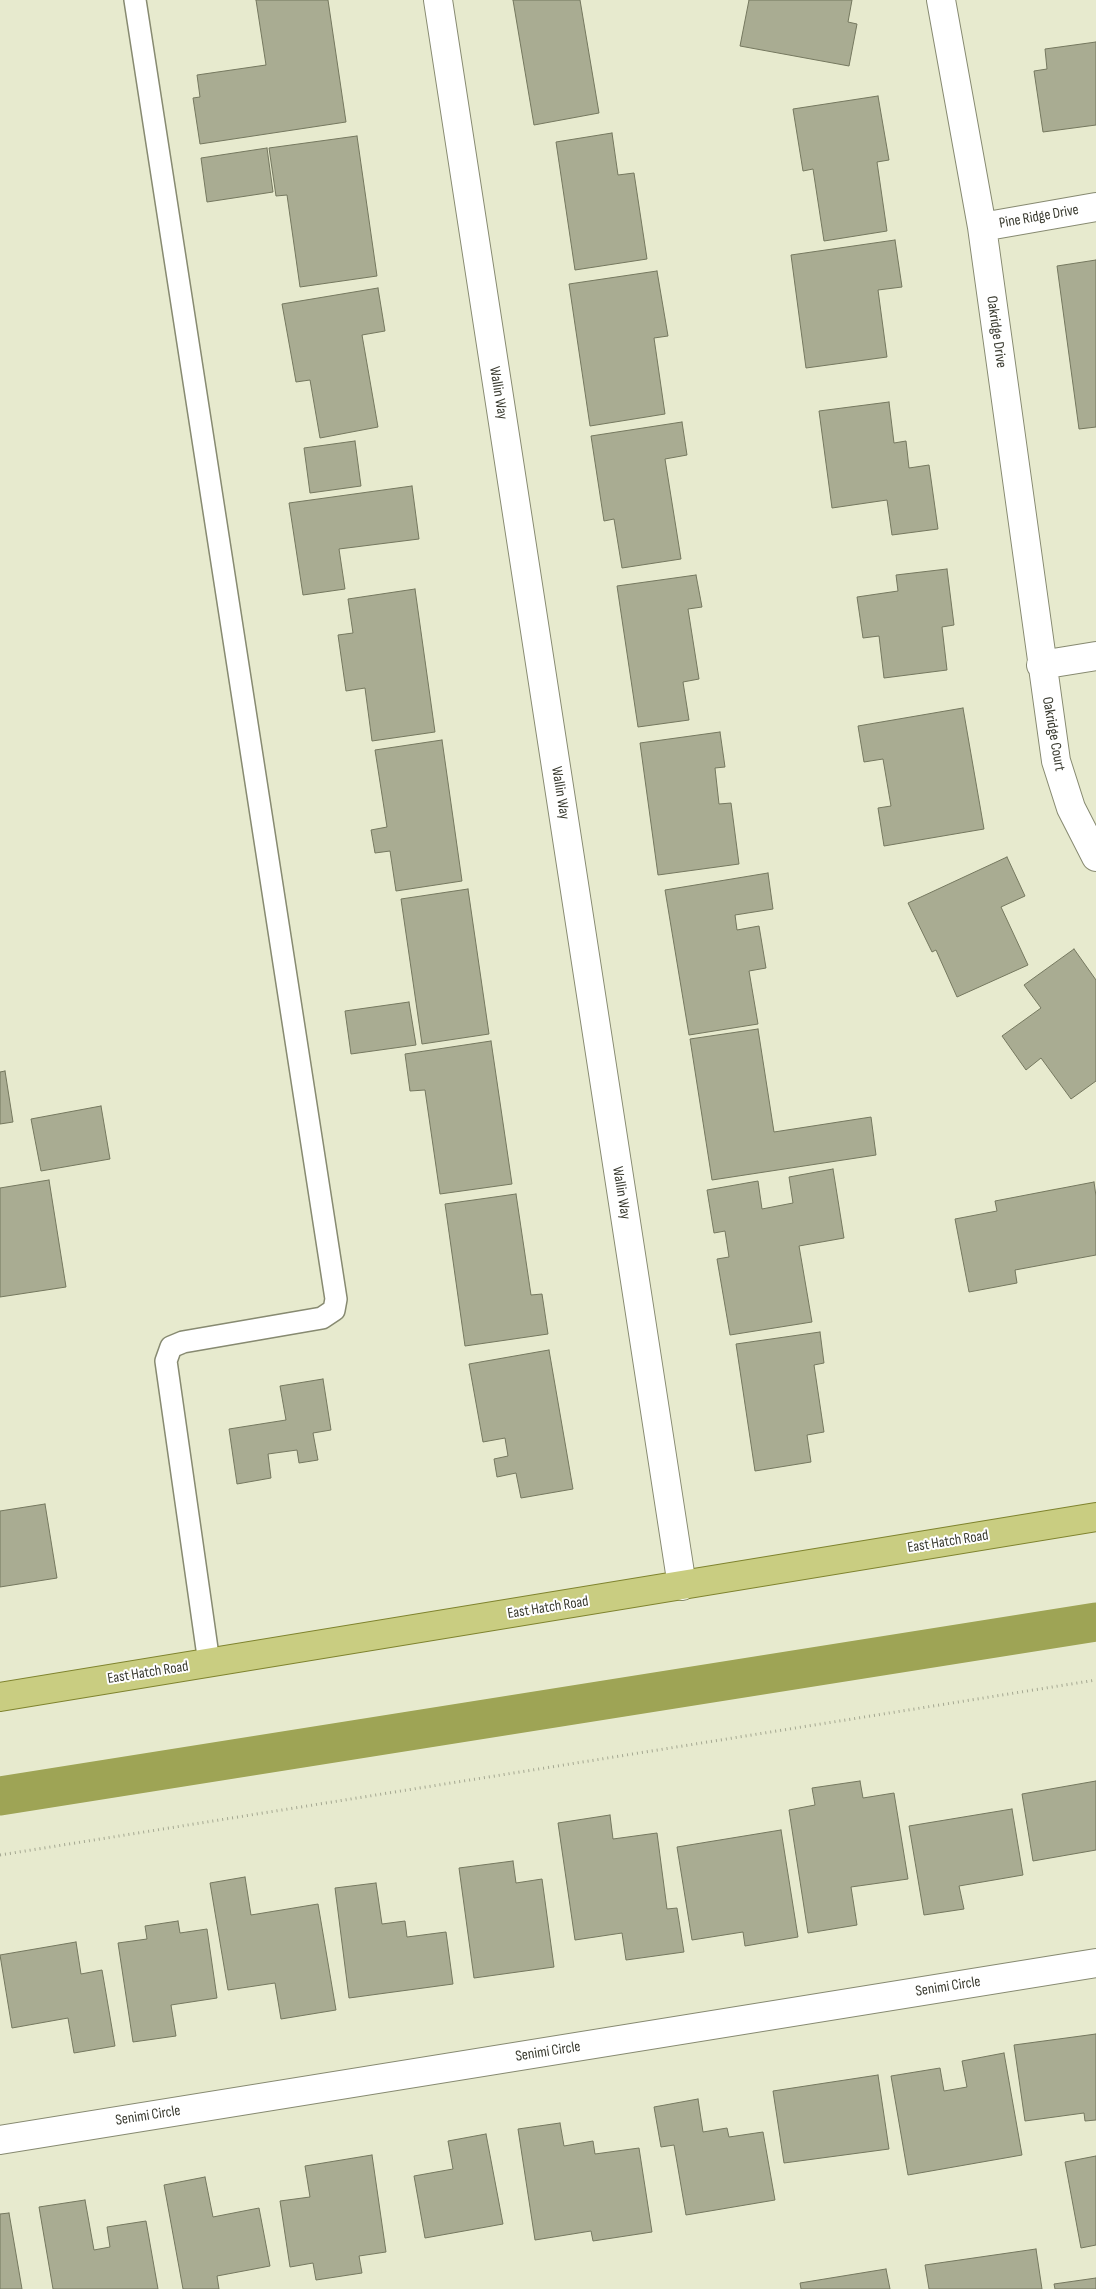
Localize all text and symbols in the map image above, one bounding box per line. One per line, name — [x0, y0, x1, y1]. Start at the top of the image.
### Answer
street label: Pine Ridge Drive — [998, 201, 1080, 233]
street label: Oakridge Drive — [982, 295, 1010, 369]
street label: Wallin Way — [485, 365, 511, 421]
street label: Oakridge Court — [1038, 695, 1068, 773]
street label: Wallin Way — [547, 765, 573, 821]
street label: Wallin Way — [608, 1165, 634, 1221]
street label: East Hatch Road — [906, 1527, 990, 1557]
street label: East Hatch Road — [506, 1593, 590, 1623]
street label: East Hatch Road — [106, 1658, 190, 1688]
street label: Senimi Circle — [914, 1973, 982, 2001]
street label: Senimi Circle — [514, 2038, 582, 2066]
street label: Senimi Circle — [114, 2102, 182, 2130]

